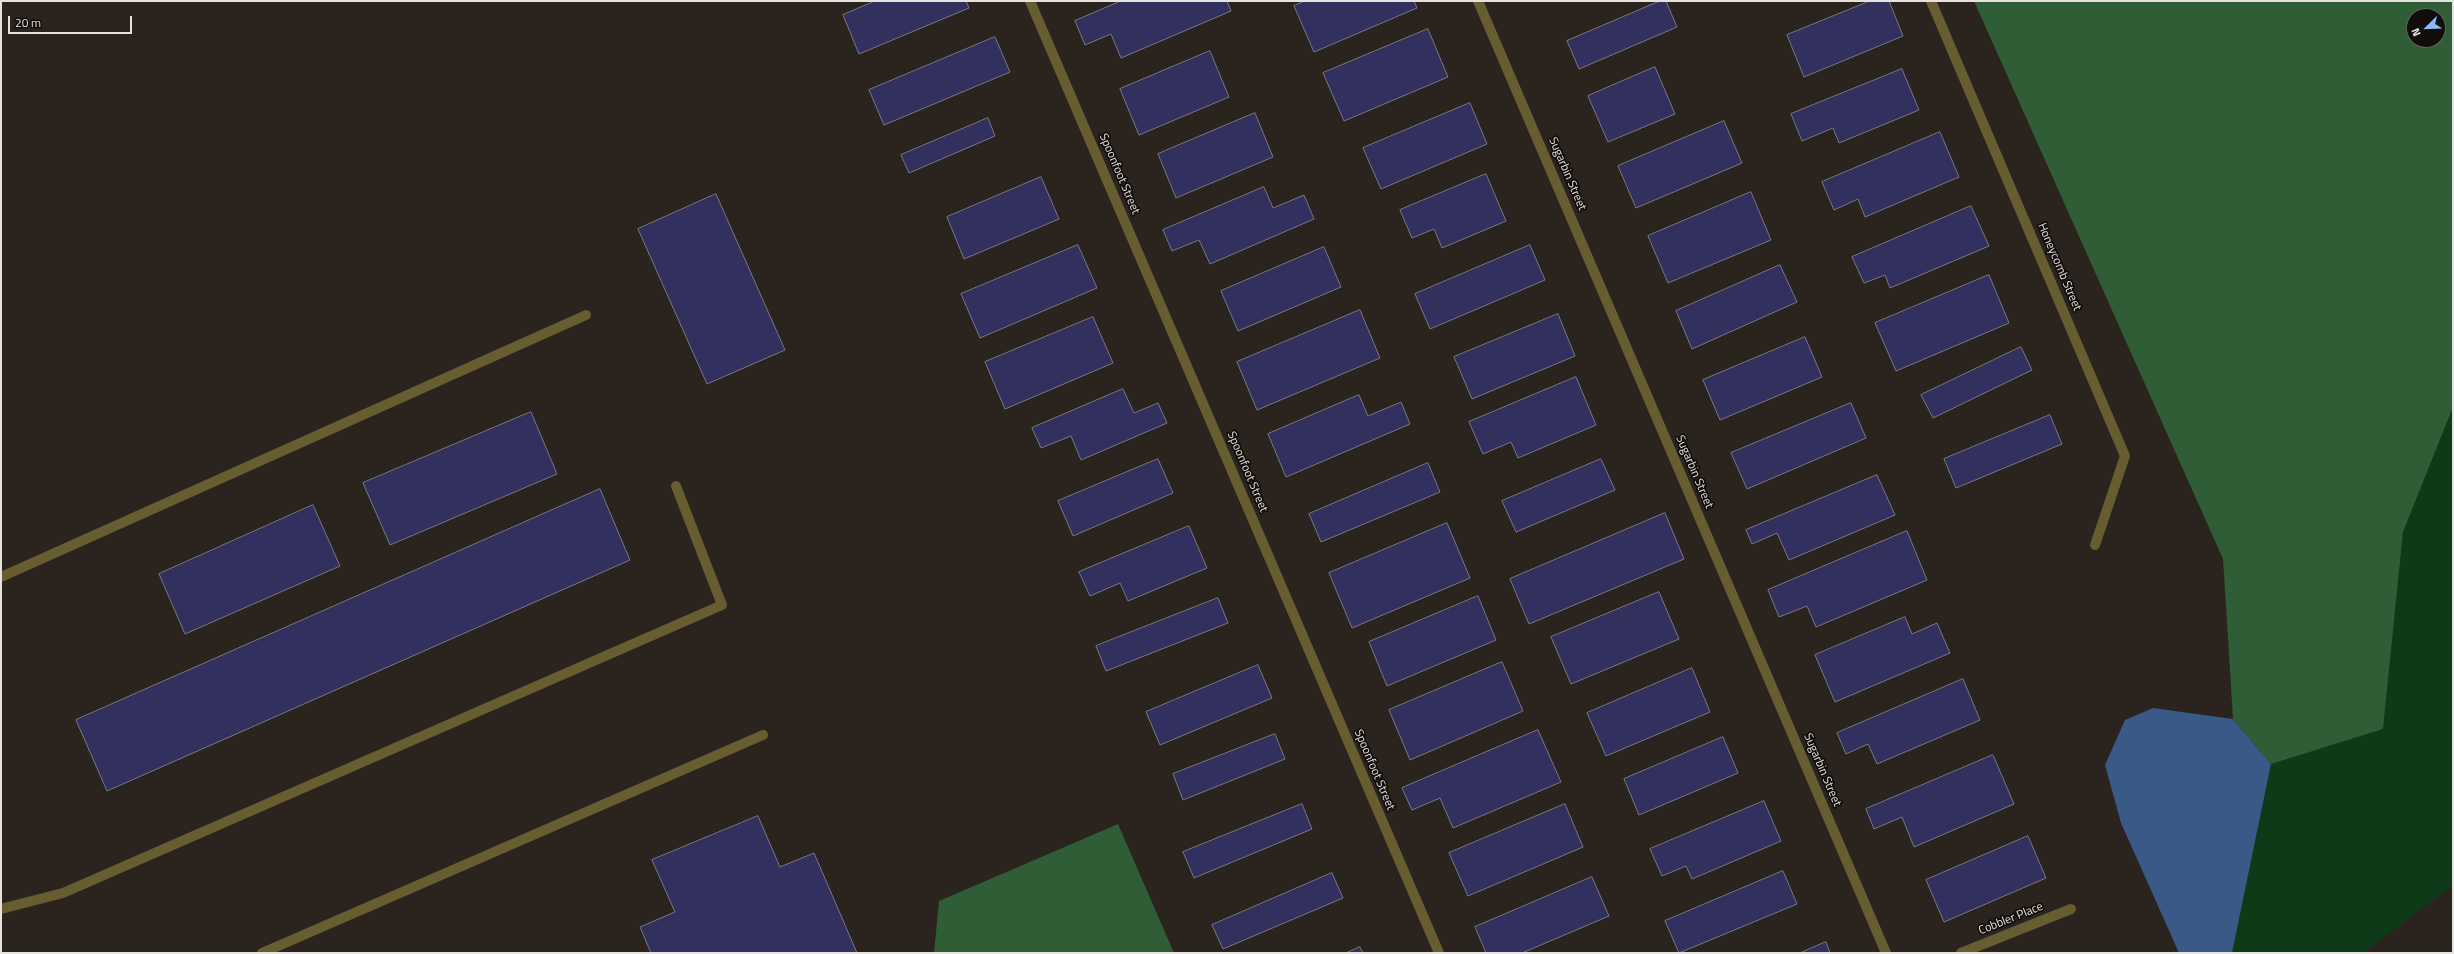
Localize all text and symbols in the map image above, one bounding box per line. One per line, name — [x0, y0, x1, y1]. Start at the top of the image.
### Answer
scale bar — [10, 8, 134, 34]
north arrow — [2406, 8, 2446, 48]
text: 20 m — [15, 13, 41, 32]
text: N — [2407, 26, 2425, 39]
street label: Spoonfoot Street — [1096, 132, 1142, 216]
street label: Sugarbin Street — [1545, 135, 1589, 213]
street label: Honeycomb Street — [2034, 221, 2084, 313]
street label: Spoonfoot Street — [1224, 430, 1270, 514]
street label: Sugarbin Street — [1672, 433, 1716, 511]
street label: Spoonfoot Street — [1351, 728, 1397, 812]
street label: Sugarbin Street — [1800, 731, 1844, 809]
street label: Cobbler Place — [1977, 900, 2045, 938]

